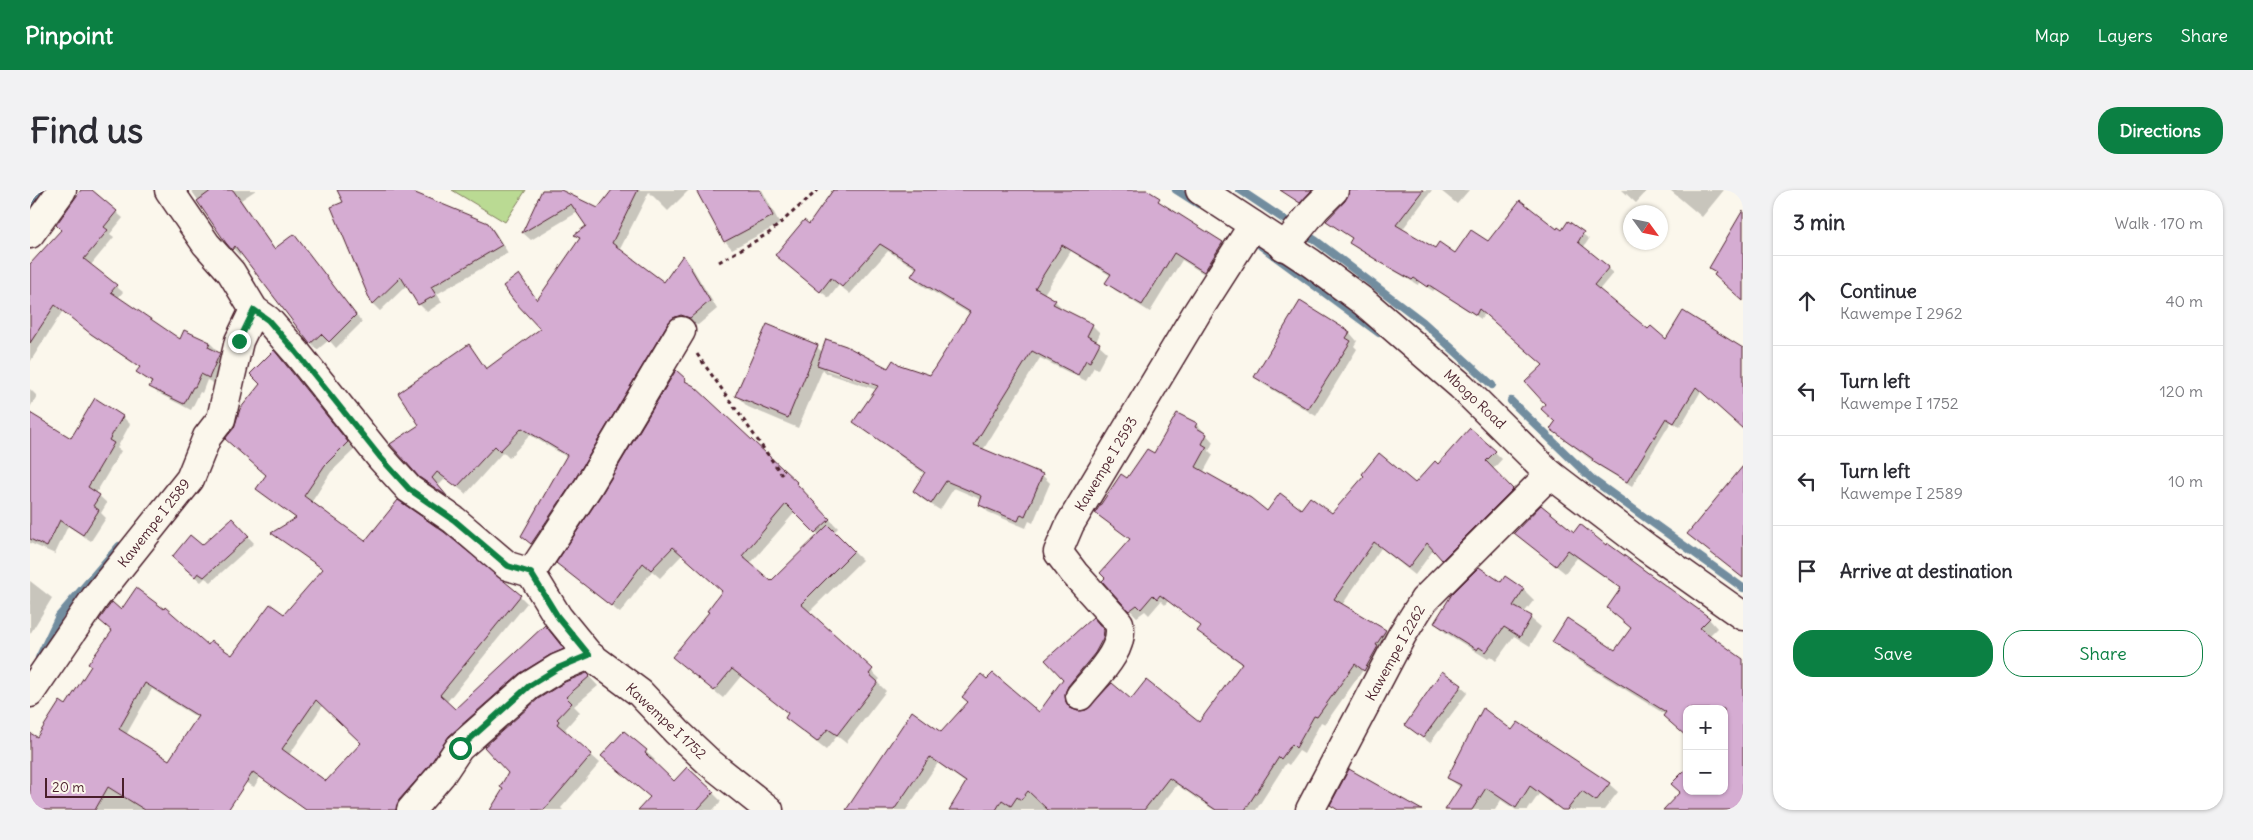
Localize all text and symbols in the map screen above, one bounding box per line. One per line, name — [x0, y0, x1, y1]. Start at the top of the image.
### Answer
text: Pinpoint — [25, 20, 113, 50]
text: Map — [2034, 24, 2069, 47]
text: Layers — [2097, 24, 2153, 47]
text: Share — [2181, 24, 2228, 47]
button: Directions — [2098, 107, 2223, 154]
text: Find us — [30, 108, 143, 152]
north arrow — [1623, 205, 1668, 250]
text: 3 min — [1793, 209, 1845, 236]
text: Walk · 170 m — [2114, 213, 2203, 233]
text: Continue — [1840, 279, 1917, 303]
icon: ahead — [1793, 287, 1821, 315]
text: 40 m — [2165, 291, 2203, 311]
text: Kawempe I 2962 — [1840, 303, 1962, 323]
route end — [228, 330, 251, 353]
street label: Mbogo Road — [1440, 366, 1510, 432]
text: Turn left — [1840, 369, 1910, 393]
icon: left — [1793, 377, 1821, 405]
text: 120 m — [2160, 381, 2203, 401]
text: Kawempe I 1752 — [1840, 393, 1959, 413]
street label: Kawempe I 2593 — [1071, 413, 1141, 515]
text: Turn left — [1840, 459, 1910, 483]
icon: left — [1793, 467, 1821, 495]
text: 10 m — [2168, 471, 2203, 491]
street label: Kawempe I 2589 — [114, 475, 194, 571]
text: Kawempe I 2589 — [1840, 483, 1963, 503]
icon: arrive — [1793, 557, 1821, 585]
text: Arrive at destination — [1840, 559, 2013, 583]
street label: Kawempe I 2262 — [1361, 602, 1429, 704]
button: Save — [1793, 630, 1993, 677]
button: Share — [2003, 630, 2203, 677]
street label: Kawempe I 1752 — [622, 679, 710, 763]
map controls — [1683, 705, 1728, 795]
button: + — [1683, 705, 1728, 750]
route start — [449, 737, 472, 760]
button: − — [1683, 750, 1728, 795]
scale bar — [45, 775, 124, 798]
text: 20 m — [52, 778, 85, 796]

